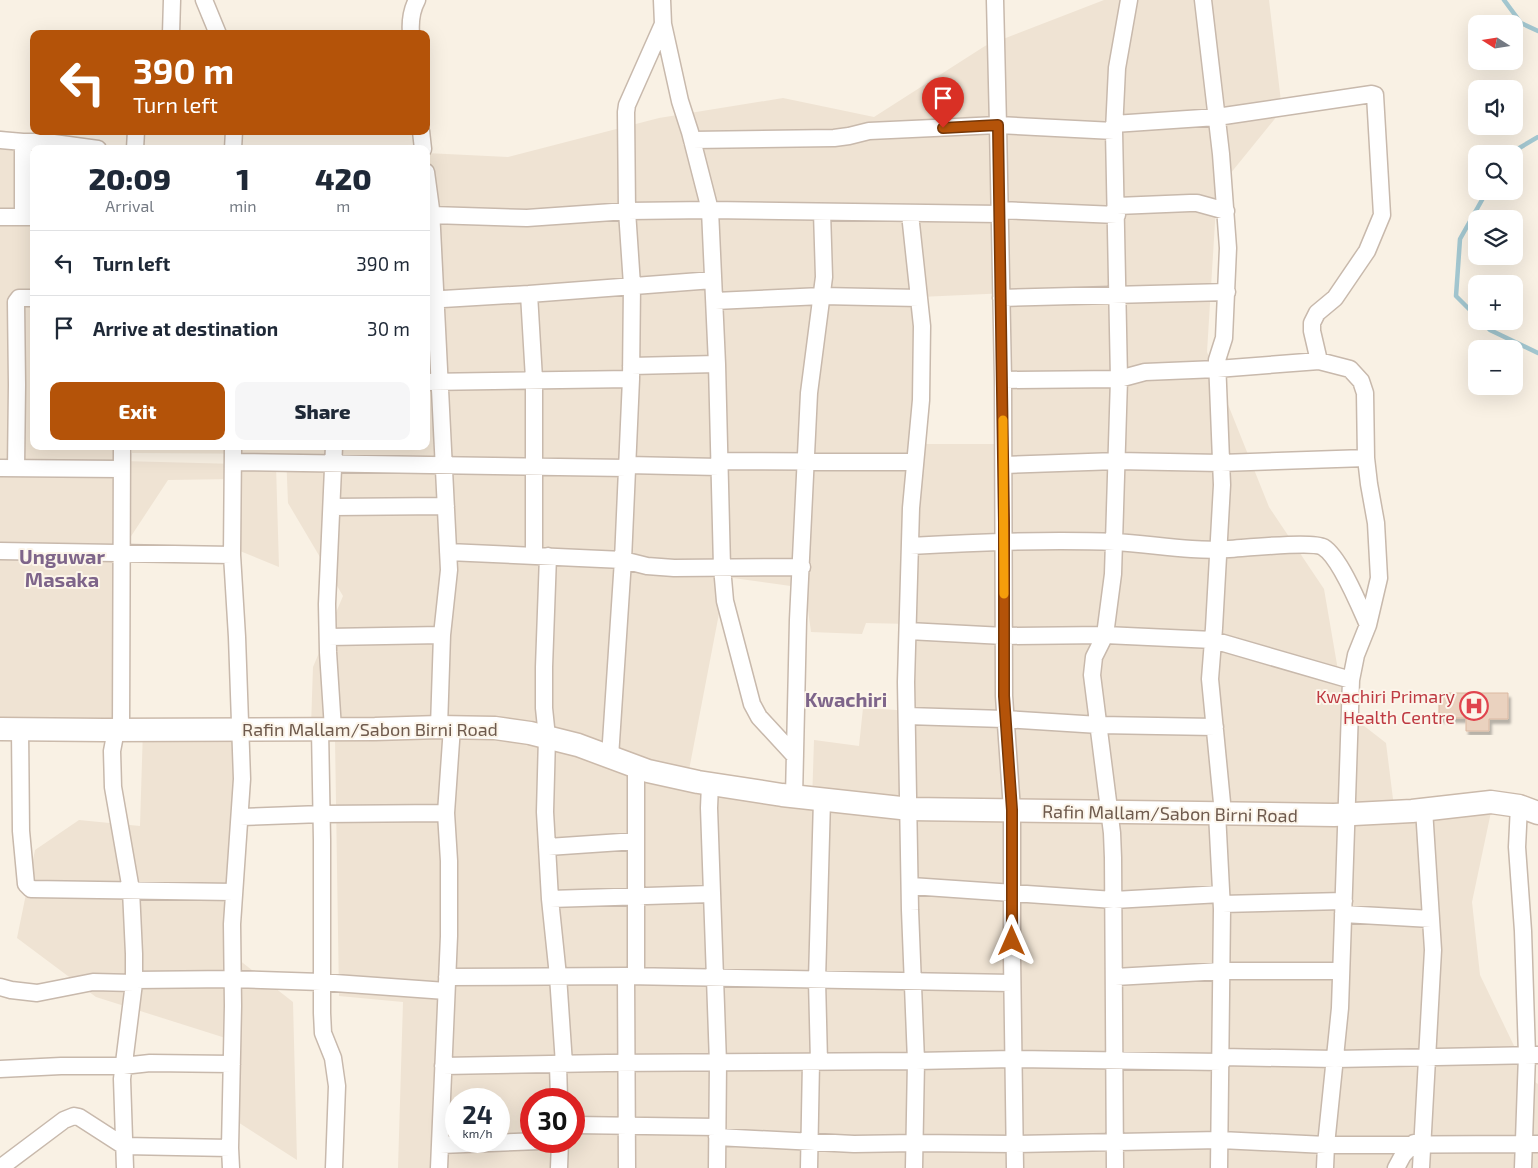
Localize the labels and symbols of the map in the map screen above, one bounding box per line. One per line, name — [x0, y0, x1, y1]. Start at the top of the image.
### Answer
north arrow — [1468, 15, 1522, 70]
pin — [922, 77, 964, 128]
district label: Unguwar Masaka — [19, 544, 105, 591]
place label: Kwachiri Primary Health Centre — [1316, 685, 1455, 728]
district label: Kwachiri — [805, 687, 887, 711]
hospital icon: Kwachiri Primary Health Centre — [1459, 691, 1489, 721]
street label: Rafin Mallam/Sabon Birni Road — [242, 718, 498, 740]
street label: Rafin Mallam/Sabon Birni Road — [1042, 800, 1298, 826]
position arrow — [985, 914, 1037, 966]
speed limit sign: 30 — [520, 1088, 585, 1153]

